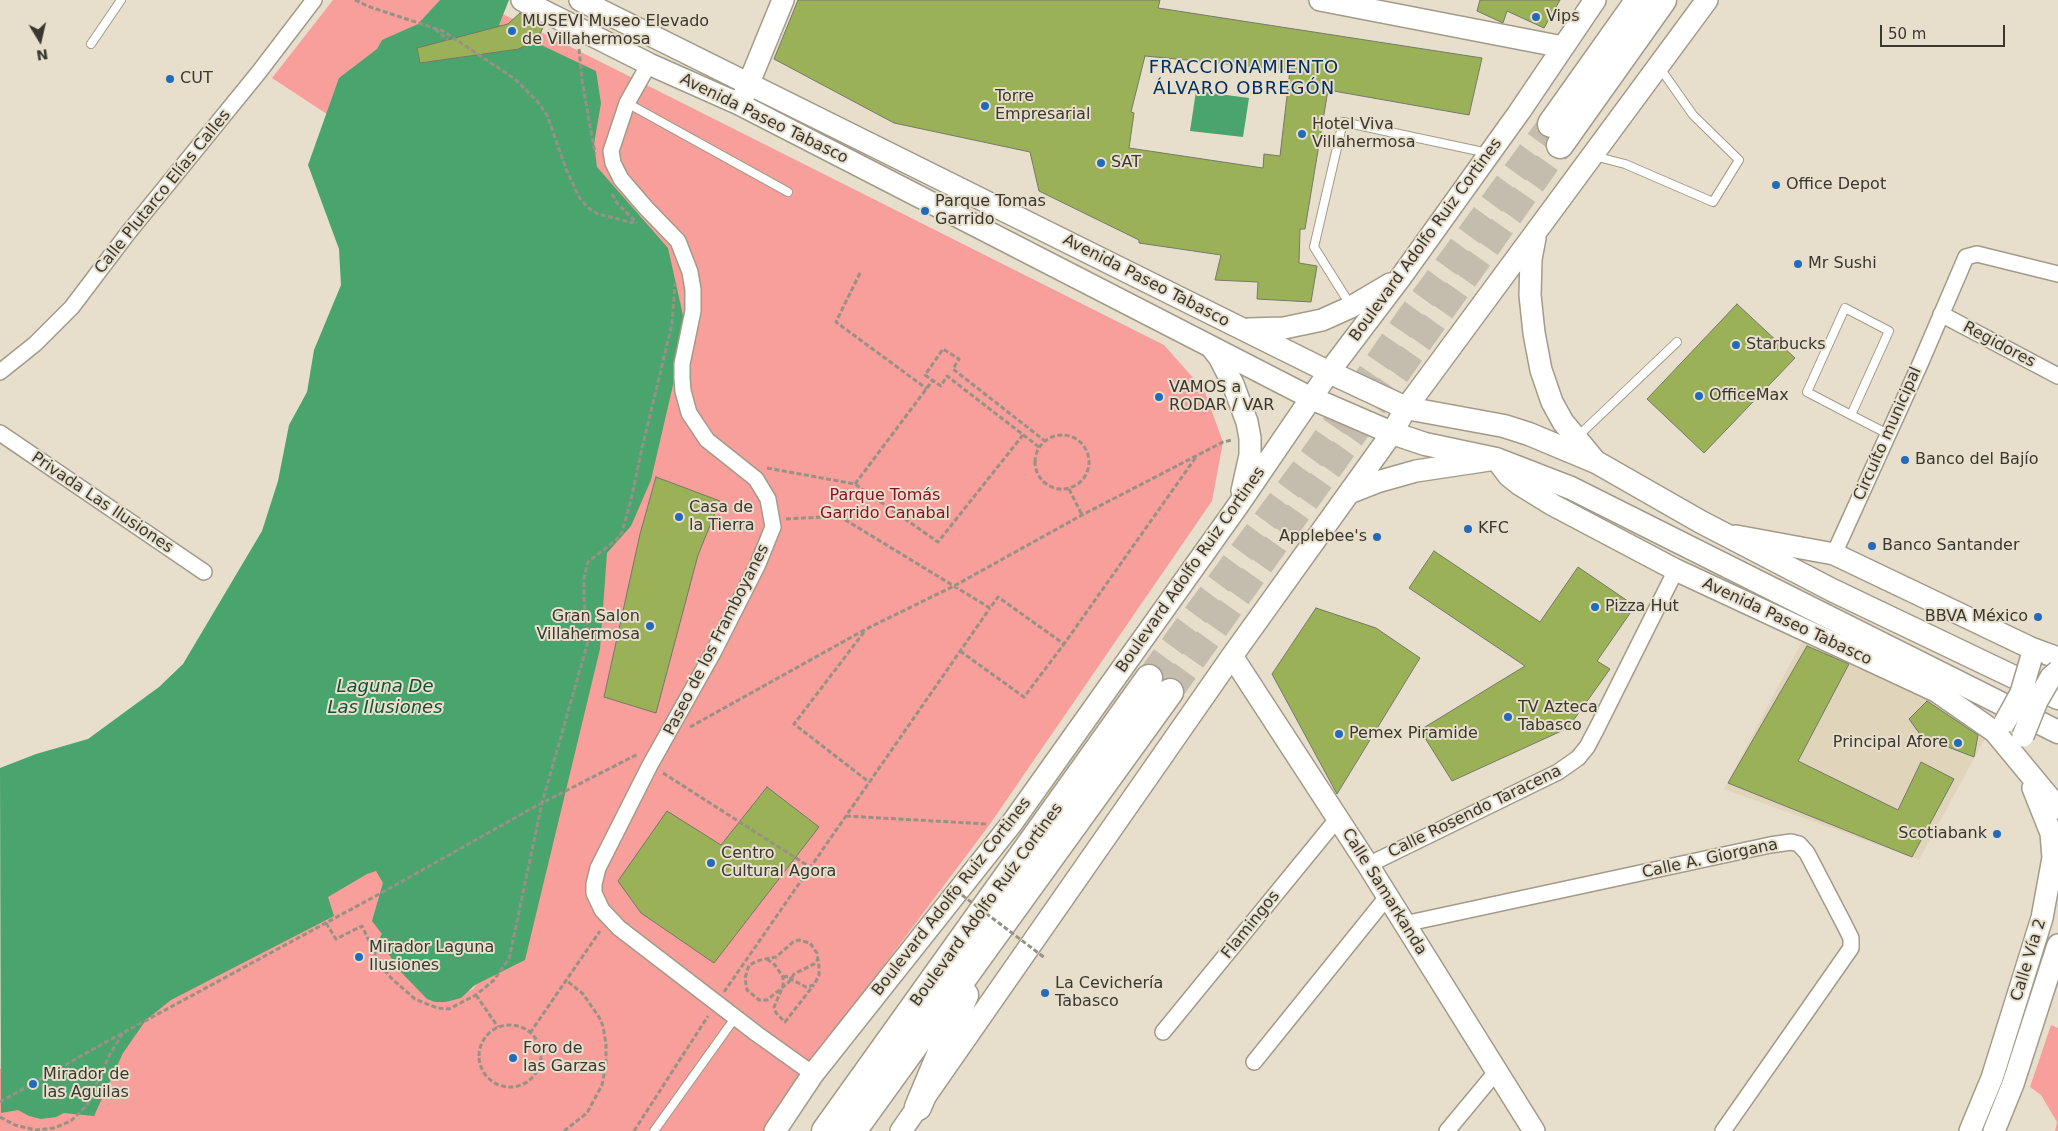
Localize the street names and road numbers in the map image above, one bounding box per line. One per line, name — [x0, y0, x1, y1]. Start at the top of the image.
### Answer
street label: Avenida Paseo Tabasco — [677, 70, 851, 168]
street label: Calle Plutarco Elías Calles — [91, 106, 235, 278]
street label: Boulevard Adolfo Ruiz Cortines — [1346, 135, 1506, 345]
street label: Avenida Paseo Tabasco — [1059, 231, 1233, 331]
street label: Regidores — [1960, 318, 2038, 372]
street label: Circuíto municipal — [1850, 364, 1926, 504]
street label: Privada Las Ilusiones — [27, 448, 177, 558]
street label: Boulevard Adolfo Ruiz Cortines — [1112, 463, 1270, 677]
street label: Paseo de los Framboyanes — [660, 541, 774, 739]
street label: Avenida Paseo Tabasco — [1699, 574, 1875, 670]
street label: Calle Rosendo Taracena — [1385, 762, 1565, 862]
street label: Boulevard Adolfo Ruiz Cortines — [869, 794, 1035, 1000]
street label: Boulevard Adolfo Ruíz Cortines — [907, 800, 1067, 1010]
street label: Calle Samarkanda — [1337, 825, 1431, 959]
street label: Calle A. Giorgana — [1640, 835, 1780, 883]
street label: Flamingos — [1218, 887, 1284, 963]
street label: Calle Vía 2 — [2007, 916, 2051, 1004]

